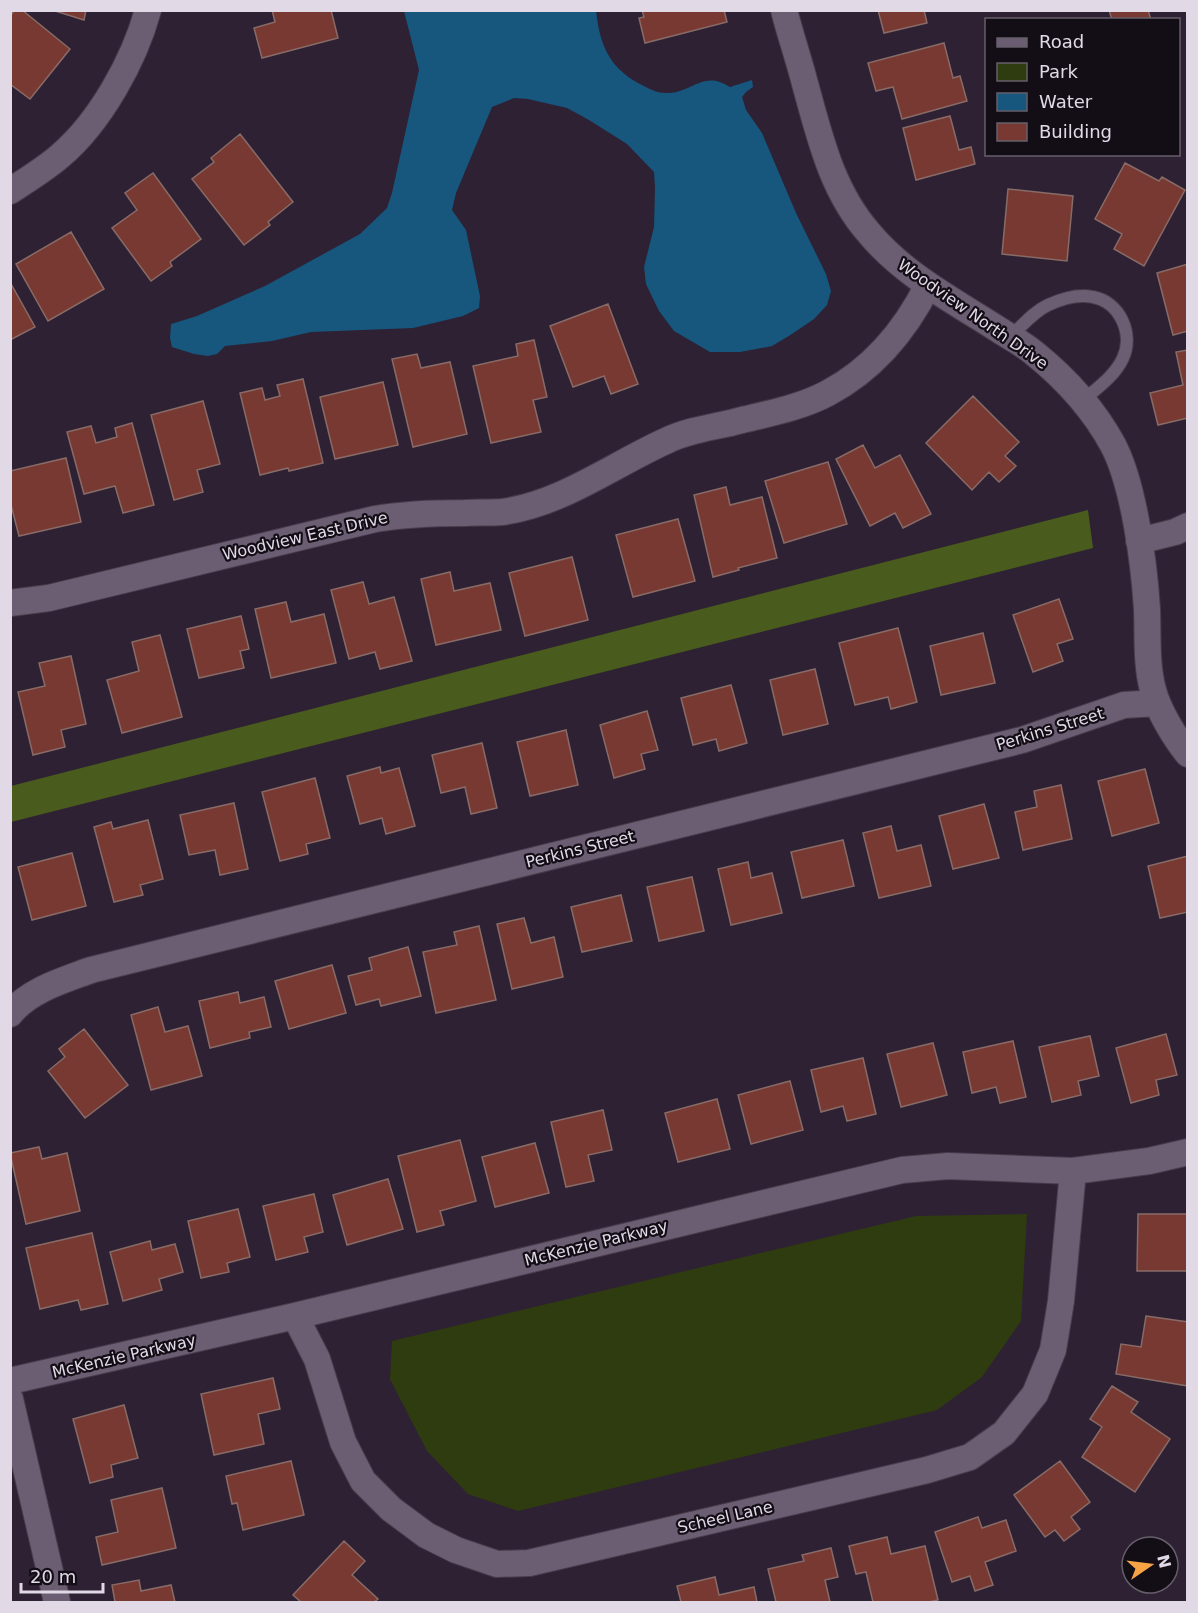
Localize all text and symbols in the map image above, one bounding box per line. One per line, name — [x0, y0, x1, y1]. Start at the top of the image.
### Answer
legend — [985, 18, 1180, 156]
text: Road — [1039, 31, 1084, 52]
text: Park — [1039, 61, 1078, 82]
text: Water — [1039, 91, 1093, 112]
text: Building — [1039, 121, 1112, 142]
street label: Woodview North Drive — [894, 255, 1052, 373]
street label: Woodview East Drive — [221, 508, 389, 564]
street label: Perkins Street — [994, 704, 1106, 754]
street label: Perkins Street — [524, 826, 636, 872]
street label: McKenzie Parkway — [522, 1216, 670, 1270]
street label: McKenzie Parkway — [50, 1330, 198, 1382]
street label: Scheel Lane — [676, 1497, 774, 1537]
north arrow — [1120, 1535, 1180, 1595]
text: N — [1153, 1553, 1175, 1570]
scale bar — [21, 1556, 104, 1594]
text: 20 m — [30, 1566, 76, 1587]

